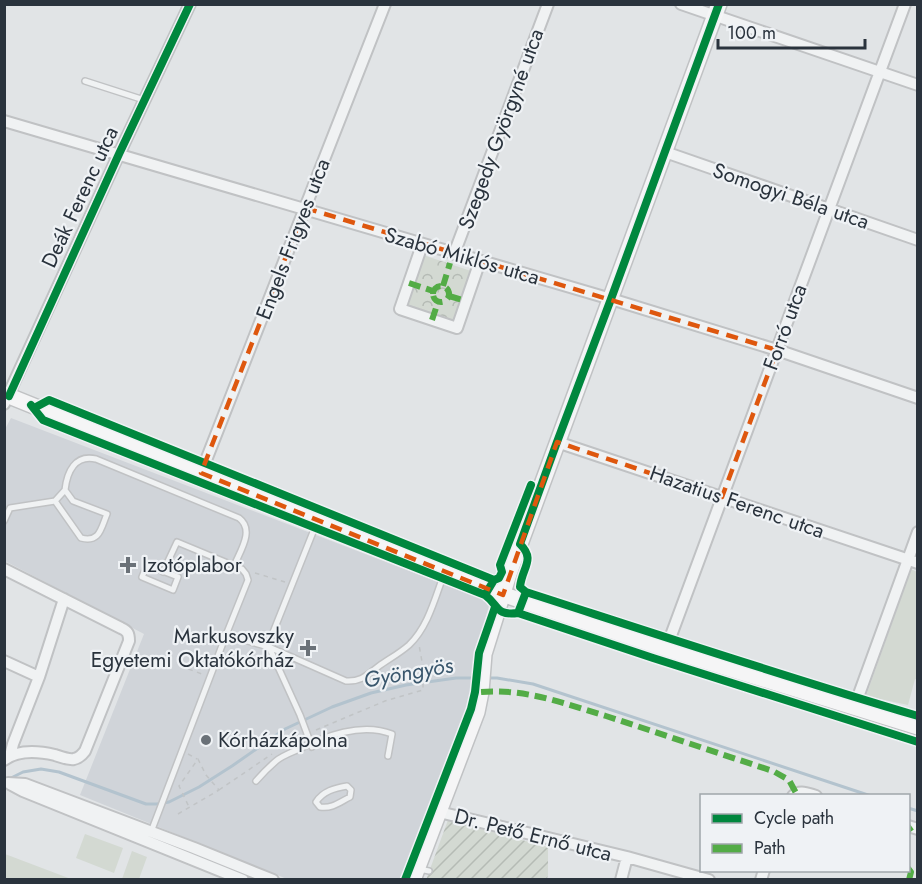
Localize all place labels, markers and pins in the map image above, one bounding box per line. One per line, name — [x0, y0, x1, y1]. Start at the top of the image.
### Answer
place label: Izotóplabor — [142, 550, 243, 580]
marker: Izotóplabor — [119, 556, 137, 574]
place label: Markusovszky Egyetemi Oktatókórház — [91, 621, 295, 675]
marker: Markusovszky Egyetemi Oktatókórház — [299, 639, 317, 657]
place label: Kórházkápolna — [218, 725, 348, 755]
marker: Kórházkápolna — [199, 733, 213, 747]

